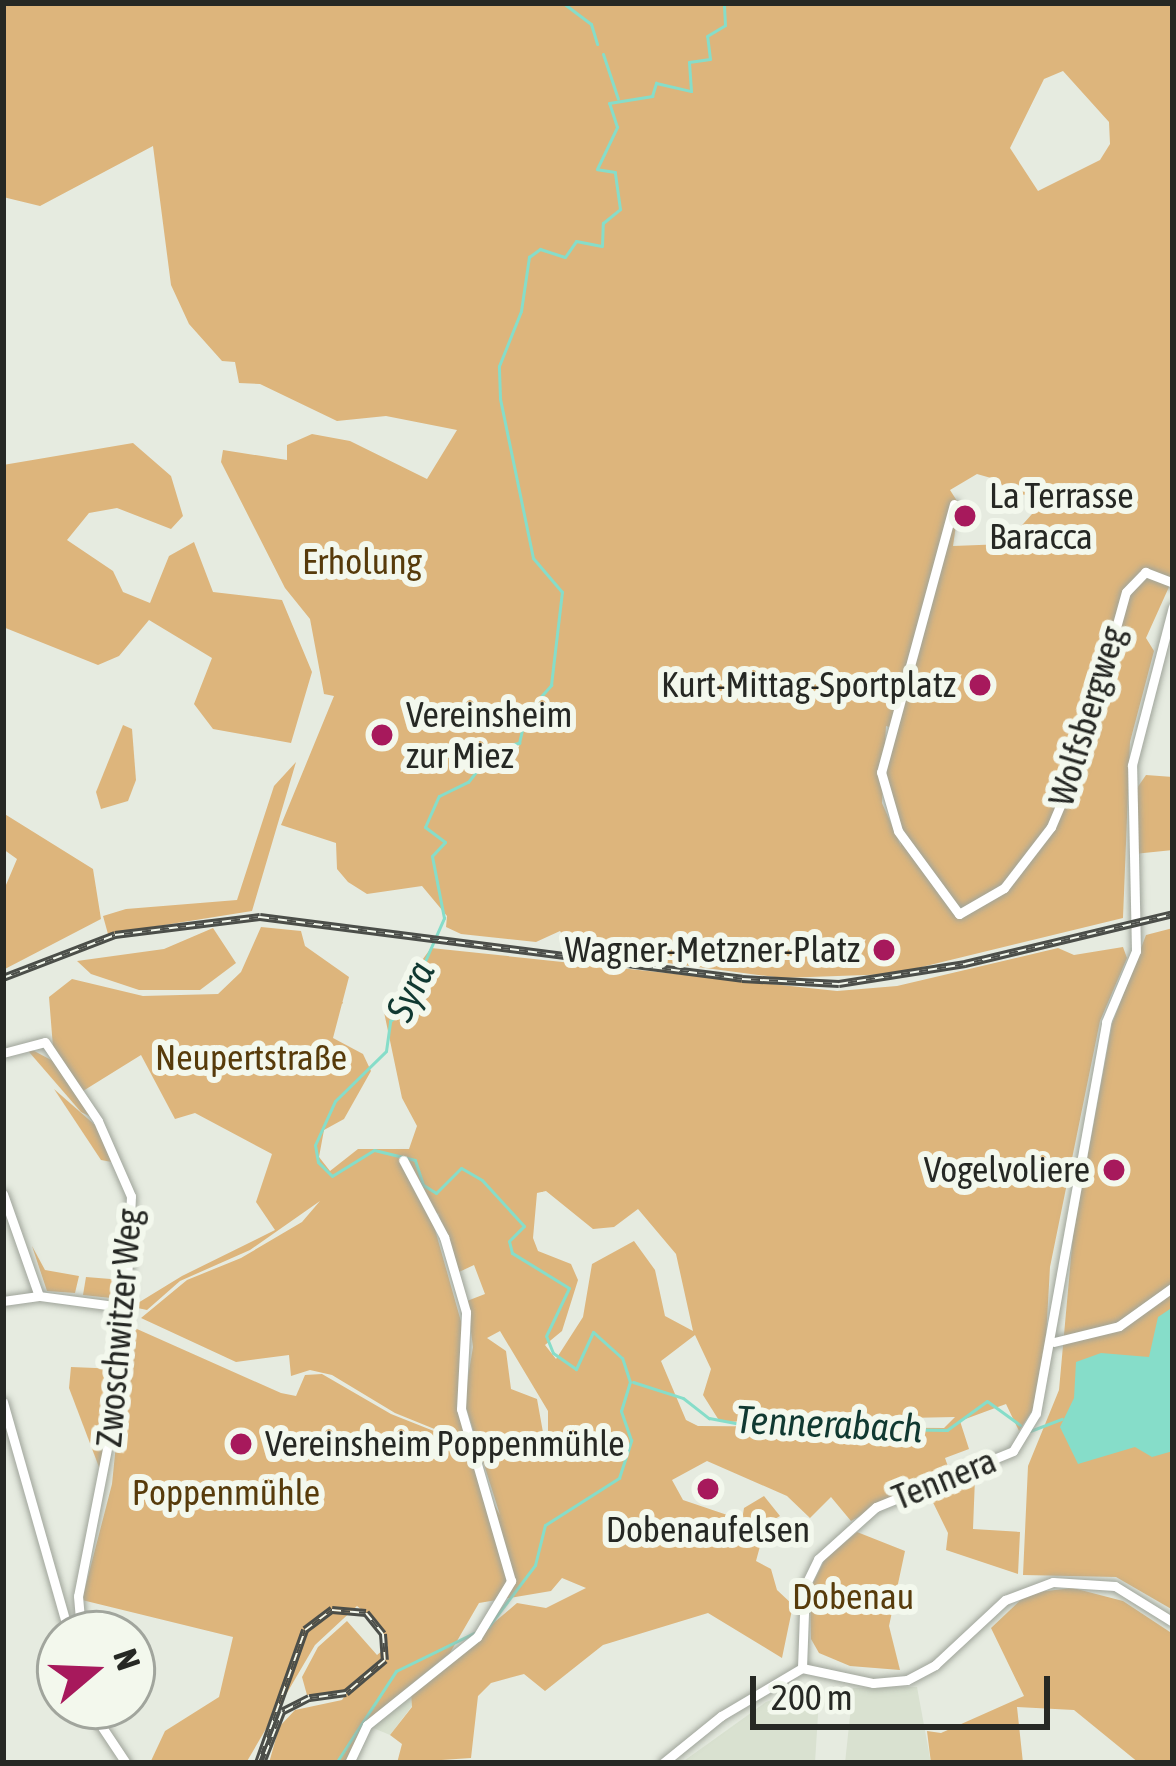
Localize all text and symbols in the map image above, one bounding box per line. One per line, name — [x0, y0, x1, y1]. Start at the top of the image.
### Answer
place label: La Terrasse Baracca — [989, 473, 1134, 558]
marker: La Terrasse Baracca — [952, 503, 978, 529]
park label: Erholung — [302, 540, 422, 584]
street label: Wolfsbergweg — [1039, 621, 1135, 811]
place label: Kurt-Mittag-Sportplatz — [661, 663, 956, 707]
marker: Kurt-Mittag-Sportplatz — [967, 672, 993, 698]
place label: Vereinsheim zur Miez — [406, 692, 572, 777]
marker: Vereinsheim zur Miez — [369, 722, 395, 748]
place label: Wagner-Metzner-Platz — [565, 928, 860, 972]
marker: Wagner-Metzner-Platz — [871, 937, 897, 963]
water label: Syra — [376, 954, 444, 1028]
park label: Neupertstraße — [155, 1036, 347, 1080]
place label: Vogelvoliere — [924, 1148, 1090, 1192]
marker: Vogelvoliere — [1101, 1157, 1127, 1183]
street label: Zwoschwitzer Weg — [87, 1207, 151, 1449]
water label: Tennerabach — [735, 1396, 923, 1452]
place label: Vereinsheim Poppenmühle — [265, 1422, 625, 1466]
marker: Vereinsheim Poppenmühle — [228, 1431, 254, 1457]
street label: Tennera — [886, 1439, 1002, 1519]
park label: Poppenmühle — [132, 1471, 320, 1515]
marker: Dobenaufelsen — [695, 1476, 721, 1502]
place label: Dobenaufelsen — [606, 1508, 810, 1552]
park label: Dobenau — [792, 1575, 914, 1619]
north arrow — [36, 1610, 156, 1730]
text: N — [106, 1644, 148, 1675]
scale bar — [756, 1652, 1056, 1726]
text: 200 m — [771, 1676, 853, 1718]

